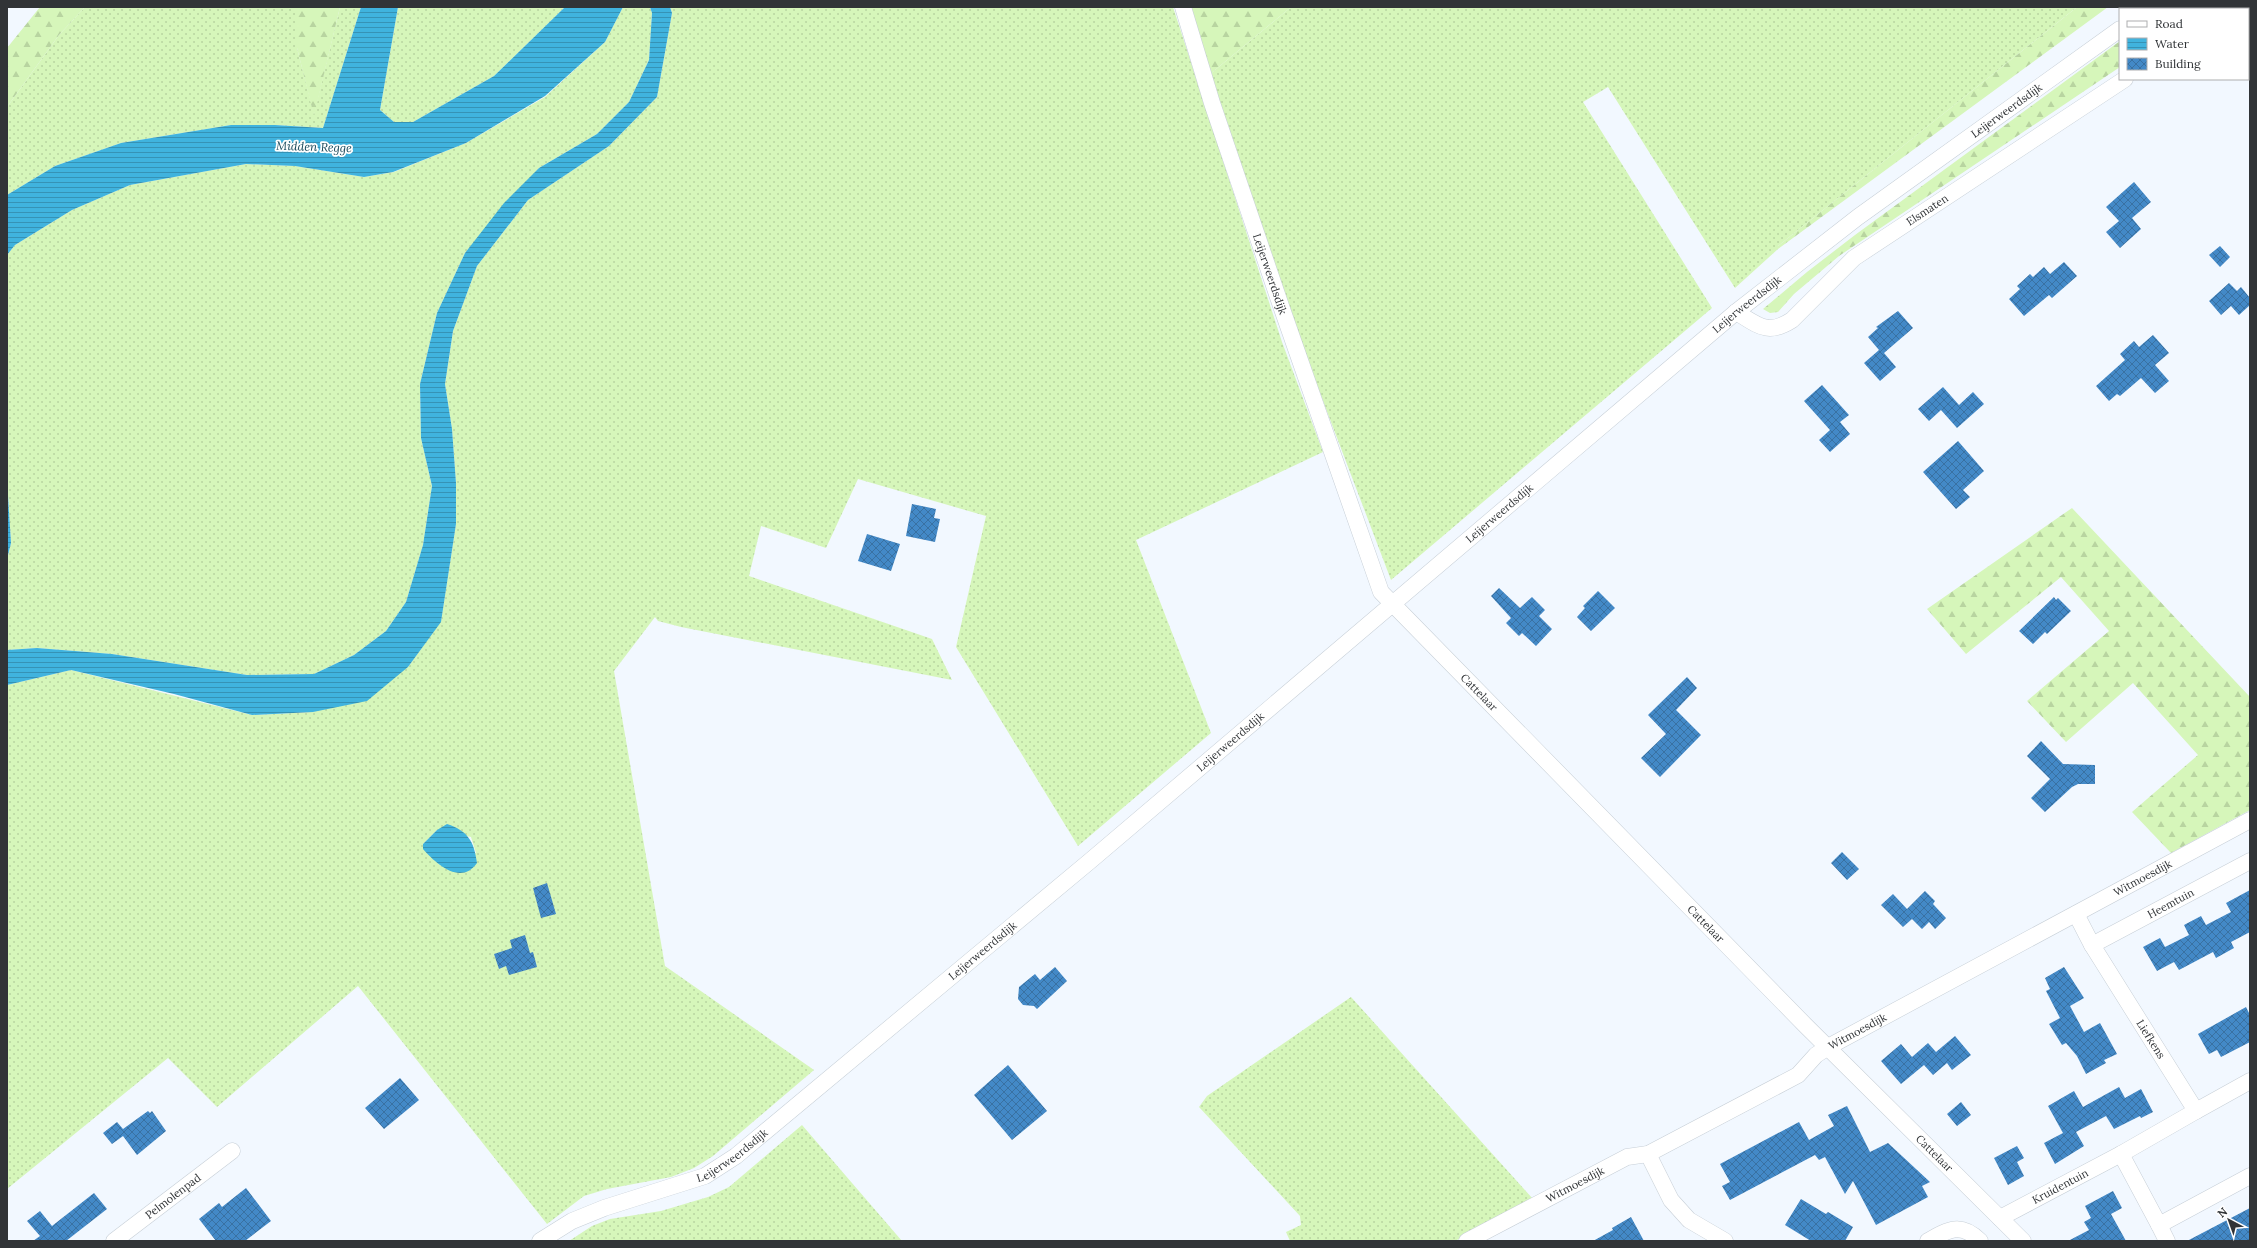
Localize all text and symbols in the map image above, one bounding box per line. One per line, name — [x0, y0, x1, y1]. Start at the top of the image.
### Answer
legend — [2119, 8, 2249, 80]
text: Road — [2155, 16, 2183, 31]
text: Water — [2155, 36, 2190, 51]
text: Building — [2155, 56, 2201, 71]
street label: Leijerweerdsdijk — [1968, 80, 2045, 141]
water label: Midden Regge — [276, 138, 352, 155]
street label: Elsmaten — [1904, 191, 1951, 229]
street label: Leijerweerdsdijk — [1250, 232, 1290, 316]
street label: Leijerweerdsdijk — [1709, 272, 1784, 336]
street label: Leijerweerdsdijk — [1463, 480, 1536, 546]
street label: Cattelaar — [1458, 671, 1501, 714]
street label: Leijerweerdsdijk — [1194, 709, 1267, 774]
street label: Witmoesdijk — [2111, 856, 2174, 899]
street label: Heemtuin — [2145, 885, 2196, 921]
street label: Cattelaar — [1684, 902, 1727, 946]
street label: Leijerweerdsdijk — [946, 918, 1020, 983]
street label: Witmoesdijk — [1826, 1010, 1889, 1053]
street label: Liefkens — [2134, 1017, 2168, 1061]
street label: Leijerweerdsdijk — [695, 1126, 771, 1185]
street label: Cattelaar — [1913, 1132, 1956, 1175]
street label: Witmoesdijk — [1543, 1163, 1607, 1205]
street label: Kruidentuin — [2030, 1165, 2091, 1207]
street label: Pelmolenpad — [142, 1170, 204, 1222]
north arrow — [2209, 1200, 2249, 1240]
text: N — [2215, 1204, 2231, 1221]

